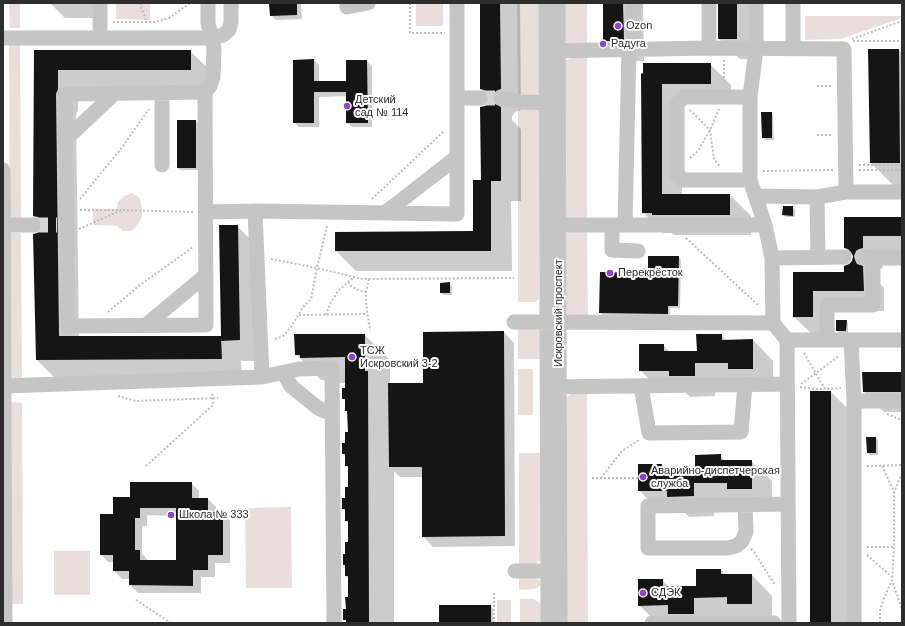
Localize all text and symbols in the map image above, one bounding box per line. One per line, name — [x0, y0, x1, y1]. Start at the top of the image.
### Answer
place label: Ozon — [626, 19, 652, 33]
marker: Ozon — [613, 21, 623, 31]
place label: Радуга — [611, 37, 646, 51]
marker: Радуга — [598, 39, 608, 49]
place label: Детский сад № 114 — [355, 93, 408, 119]
marker: Детский сад № 114 — [342, 101, 352, 111]
street label: Искровский проспект — [552, 259, 566, 367]
place label: Перекрёсток — [618, 266, 683, 280]
marker: Перекрёсток — [605, 268, 615, 278]
place label: ТСЖ Искровский 3-2 — [360, 344, 438, 370]
marker: ТСЖ Искровский 3-2 — [347, 352, 357, 362]
place label: Аварийно-диспетчерская служба — [651, 464, 780, 490]
marker: Аварийно-диспетчерская служба — [638, 472, 648, 482]
place label: Школа № 333 — [179, 508, 249, 522]
marker: Школа № 333 — [166, 510, 176, 520]
place label: СДЭК — [651, 586, 680, 600]
marker: СДЭК — [638, 588, 648, 598]

